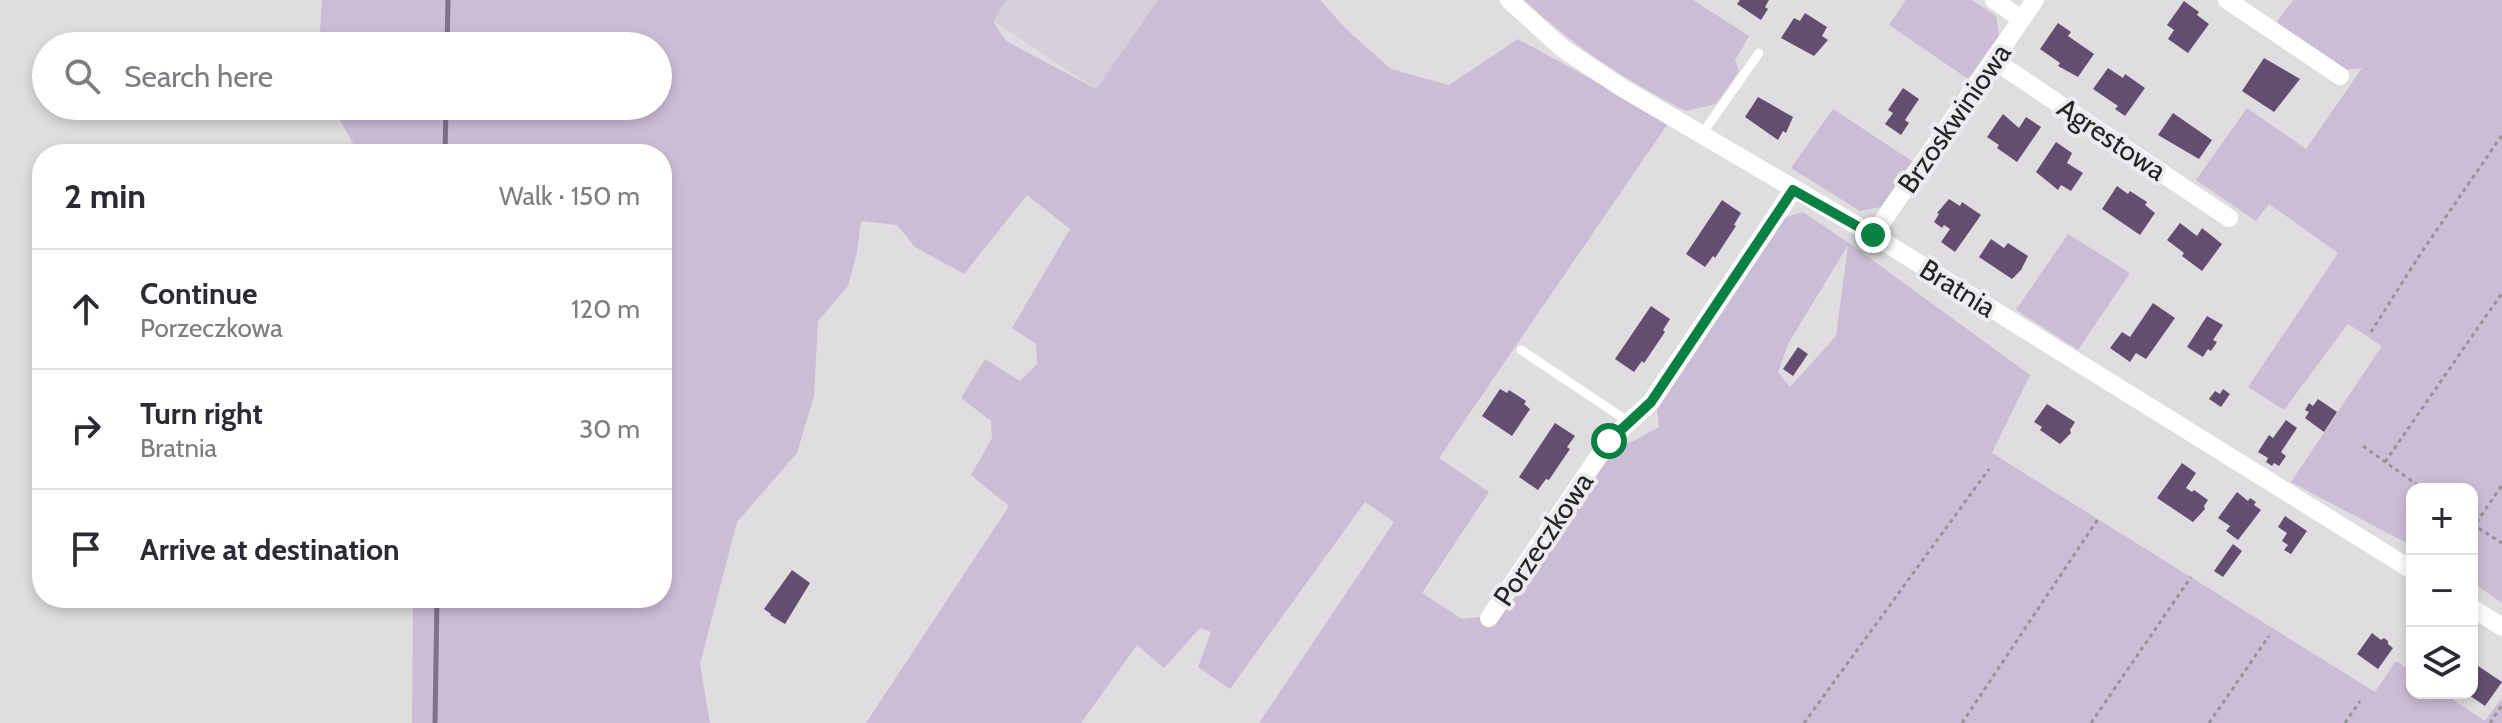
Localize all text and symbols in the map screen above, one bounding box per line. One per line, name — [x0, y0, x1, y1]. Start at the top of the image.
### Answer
search box — [32, 32, 672, 120]
street label: Brzoskwiniowa — [1890, 36, 2018, 199]
icon: search — [60, 54, 104, 98]
text: Search here — [124, 58, 273, 95]
street label: Agrestowa — [2051, 90, 2173, 188]
text: 2 min — [64, 175, 146, 217]
text: Walk · 150 m — [499, 180, 640, 212]
route end — [1855, 217, 1891, 253]
street label: Bratnia — [1914, 252, 2003, 325]
text: Continue — [140, 275, 257, 312]
icon: ahead — [64, 287, 108, 331]
text: 120 m — [571, 293, 640, 325]
text: Porzeczkowa — [140, 312, 283, 344]
text: Turn right — [140, 395, 263, 432]
icon: right — [64, 407, 108, 451]
text: 30 m — [579, 413, 640, 445]
route start — [1591, 423, 1627, 459]
text: Bratnia — [140, 432, 217, 464]
street label: Porzeczkowa — [1486, 465, 1600, 612]
map controls — [2406, 483, 2478, 699]
button: + — [2406, 483, 2478, 555]
icon: arrive — [64, 527, 108, 571]
text: Arrive at destination — [140, 531, 400, 568]
button: − — [2406, 555, 2478, 627]
button: layers — [2406, 627, 2478, 699]

